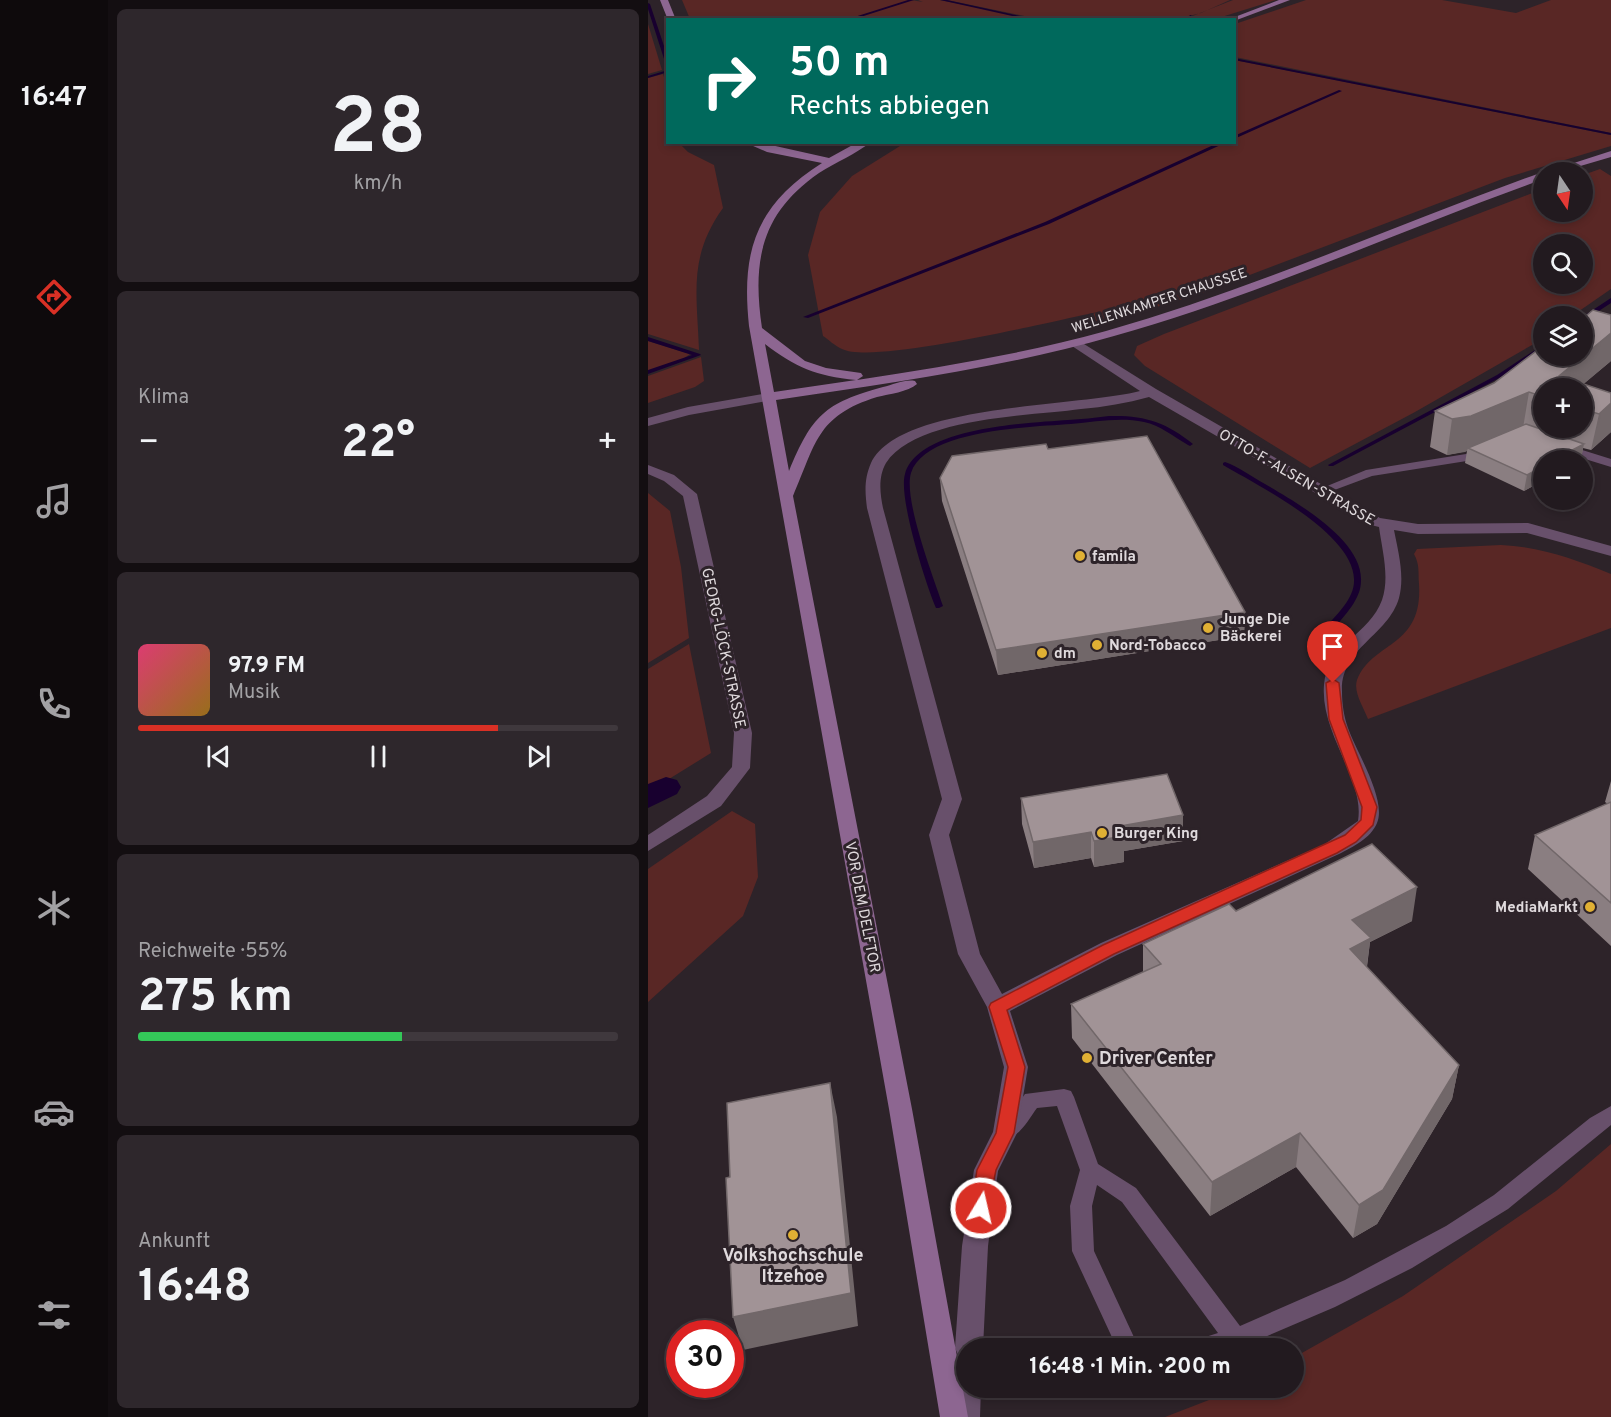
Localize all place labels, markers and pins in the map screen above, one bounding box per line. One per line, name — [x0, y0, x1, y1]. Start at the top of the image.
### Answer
place label: famila — [1092, 548, 1136, 567]
marker: famila — [1073, 549, 1087, 563]
place label: Junge Die Bäckerei — [1220, 611, 1290, 647]
marker: Junge Die Bäckerei — [1201, 621, 1215, 635]
pin — [1307, 621, 1358, 683]
place label: Nord-Tobacco — [1109, 637, 1206, 656]
marker: Nord-Tobacco — [1090, 638, 1104, 652]
place label: dm — [1054, 645, 1076, 664]
marker: dm — [1035, 646, 1049, 660]
place label: Burger King — [1114, 825, 1199, 844]
marker: Burger King — [1095, 826, 1109, 840]
place label: MediaMarkt — [1495, 899, 1578, 918]
marker: MediaMarkt — [1583, 900, 1597, 914]
place label: Driver Center — [1099, 1048, 1213, 1071]
marker: Driver Center — [1080, 1051, 1094, 1065]
marker: Volkshochschule Itzehoe — [786, 1228, 800, 1242]
place label: Volkshochschule Itzehoe — [722, 1245, 864, 1289]

